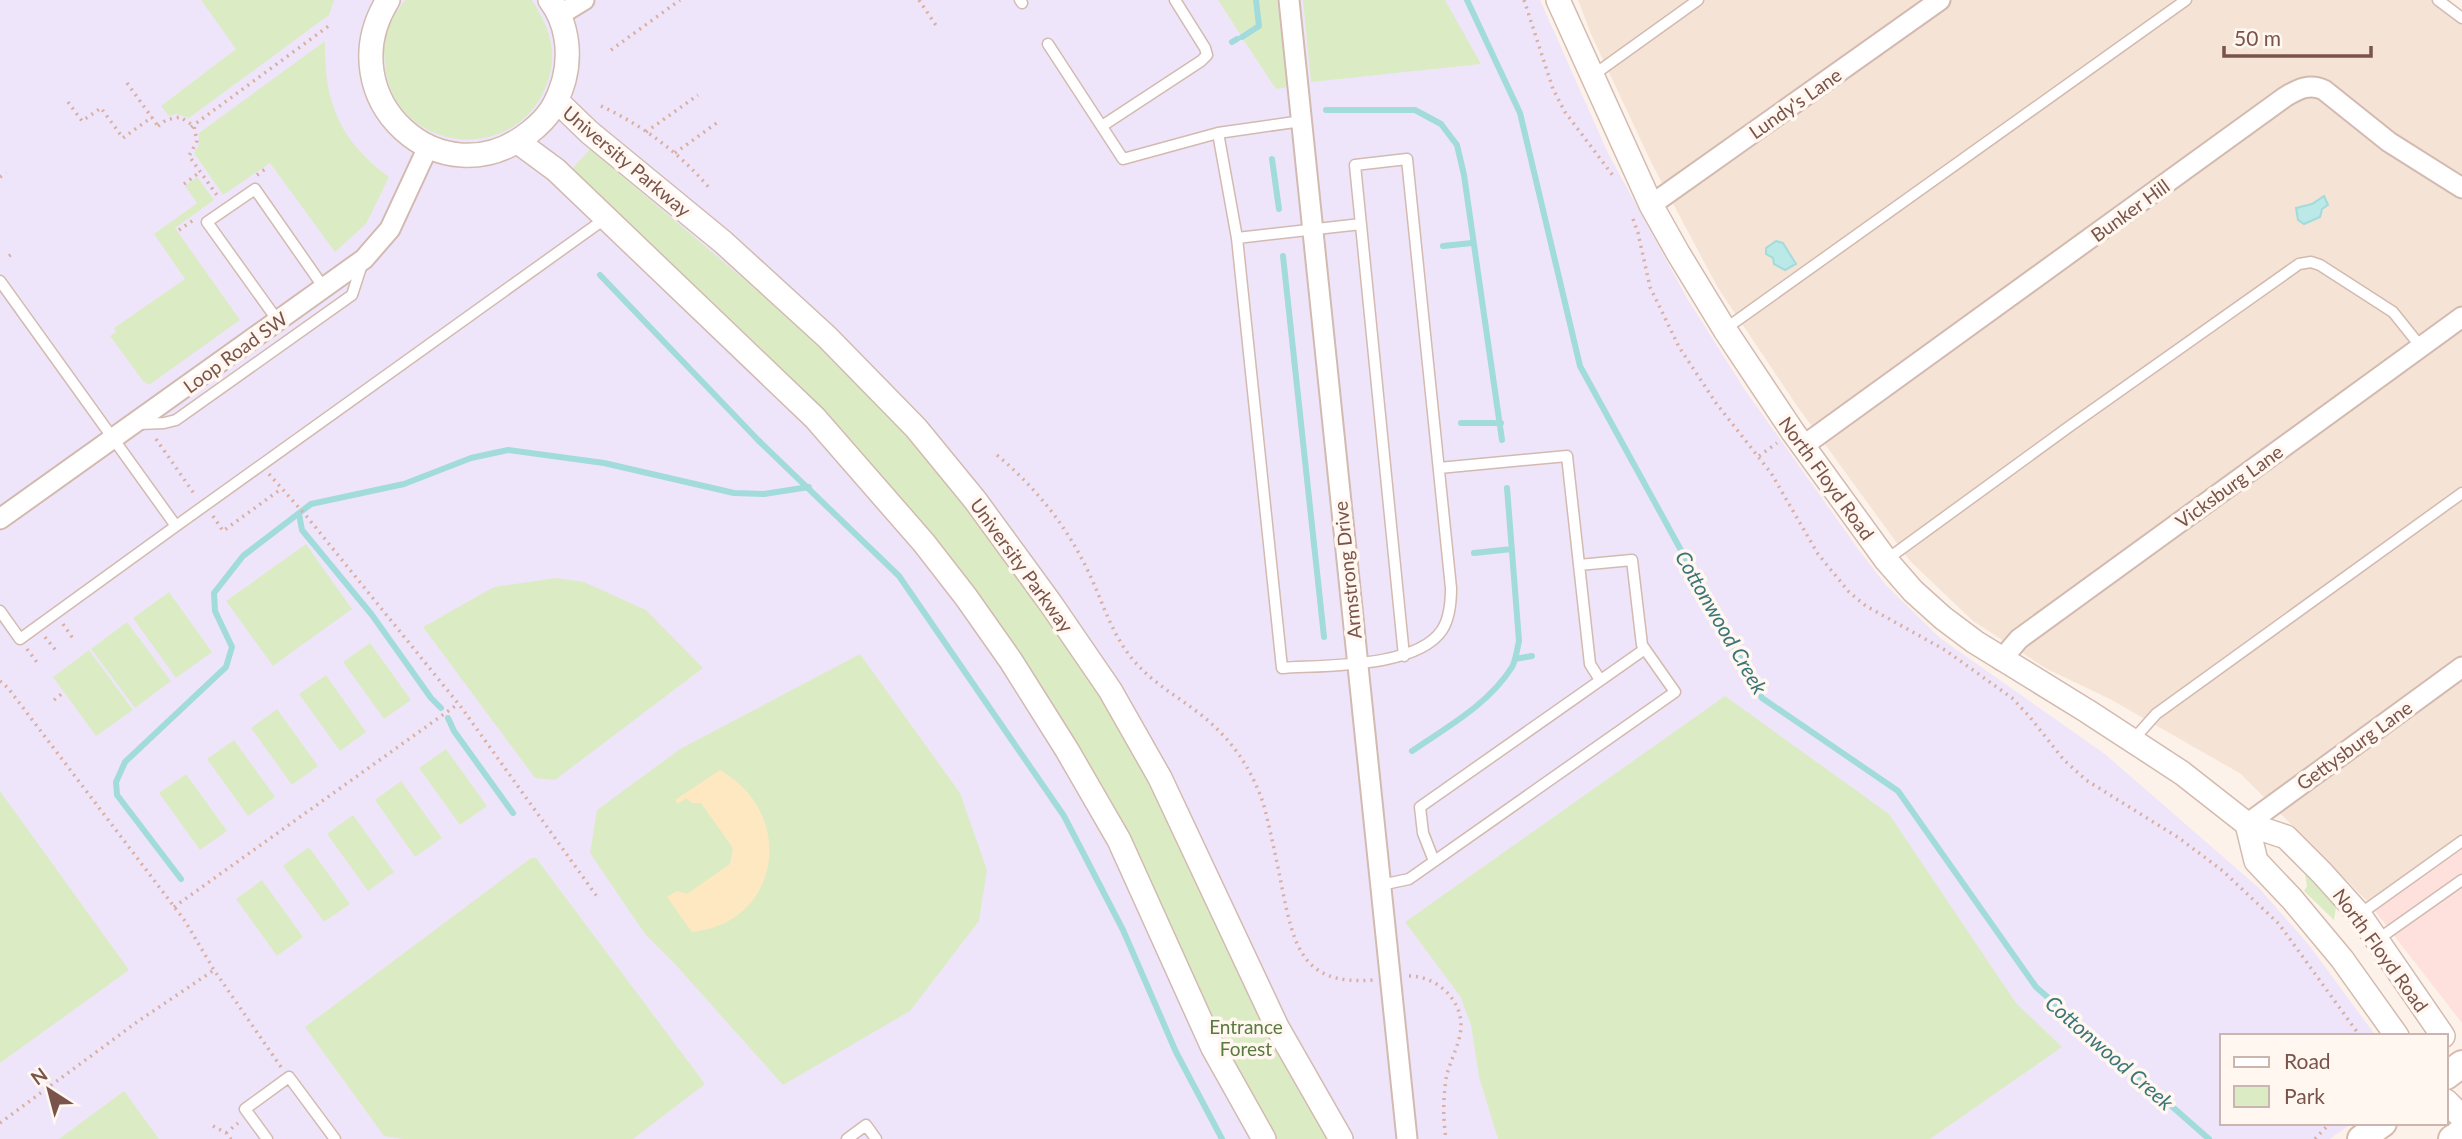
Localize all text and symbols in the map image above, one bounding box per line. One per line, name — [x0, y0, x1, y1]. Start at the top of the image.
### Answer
scale bar — [2224, 14, 2371, 58]
text: 50 m — [2234, 25, 2281, 50]
street label: Lundy's Lane — [1744, 63, 1846, 143]
street label: University Parkway — [558, 101, 696, 221]
street label: Bunker Hill — [2086, 174, 2174, 246]
street label: Loop Road SW — [178, 306, 292, 397]
street label: North Floyd Road — [1775, 412, 1879, 544]
street label: Vicksburg Lane — [2171, 439, 2287, 533]
street label: University Parkway — [966, 494, 1078, 637]
street label: Armstrong Drive — [1328, 500, 1366, 640]
water label: Cottonwood Creek — [1671, 546, 1774, 699]
street label: Gettysburg Lane — [2292, 695, 2416, 795]
street label: North Floyd Road — [2329, 884, 2433, 1016]
water label: Cottonwood Creek — [2041, 990, 2180, 1115]
park label: Entrance Forest — [1209, 1015, 1283, 1060]
legend — [2220, 1034, 2448, 1125]
text: Road — [2284, 1048, 2331, 1073]
north arrow — [14, 1055, 84, 1125]
text: N — [26, 1062, 51, 1089]
text: Park — [2284, 1083, 2325, 1108]

